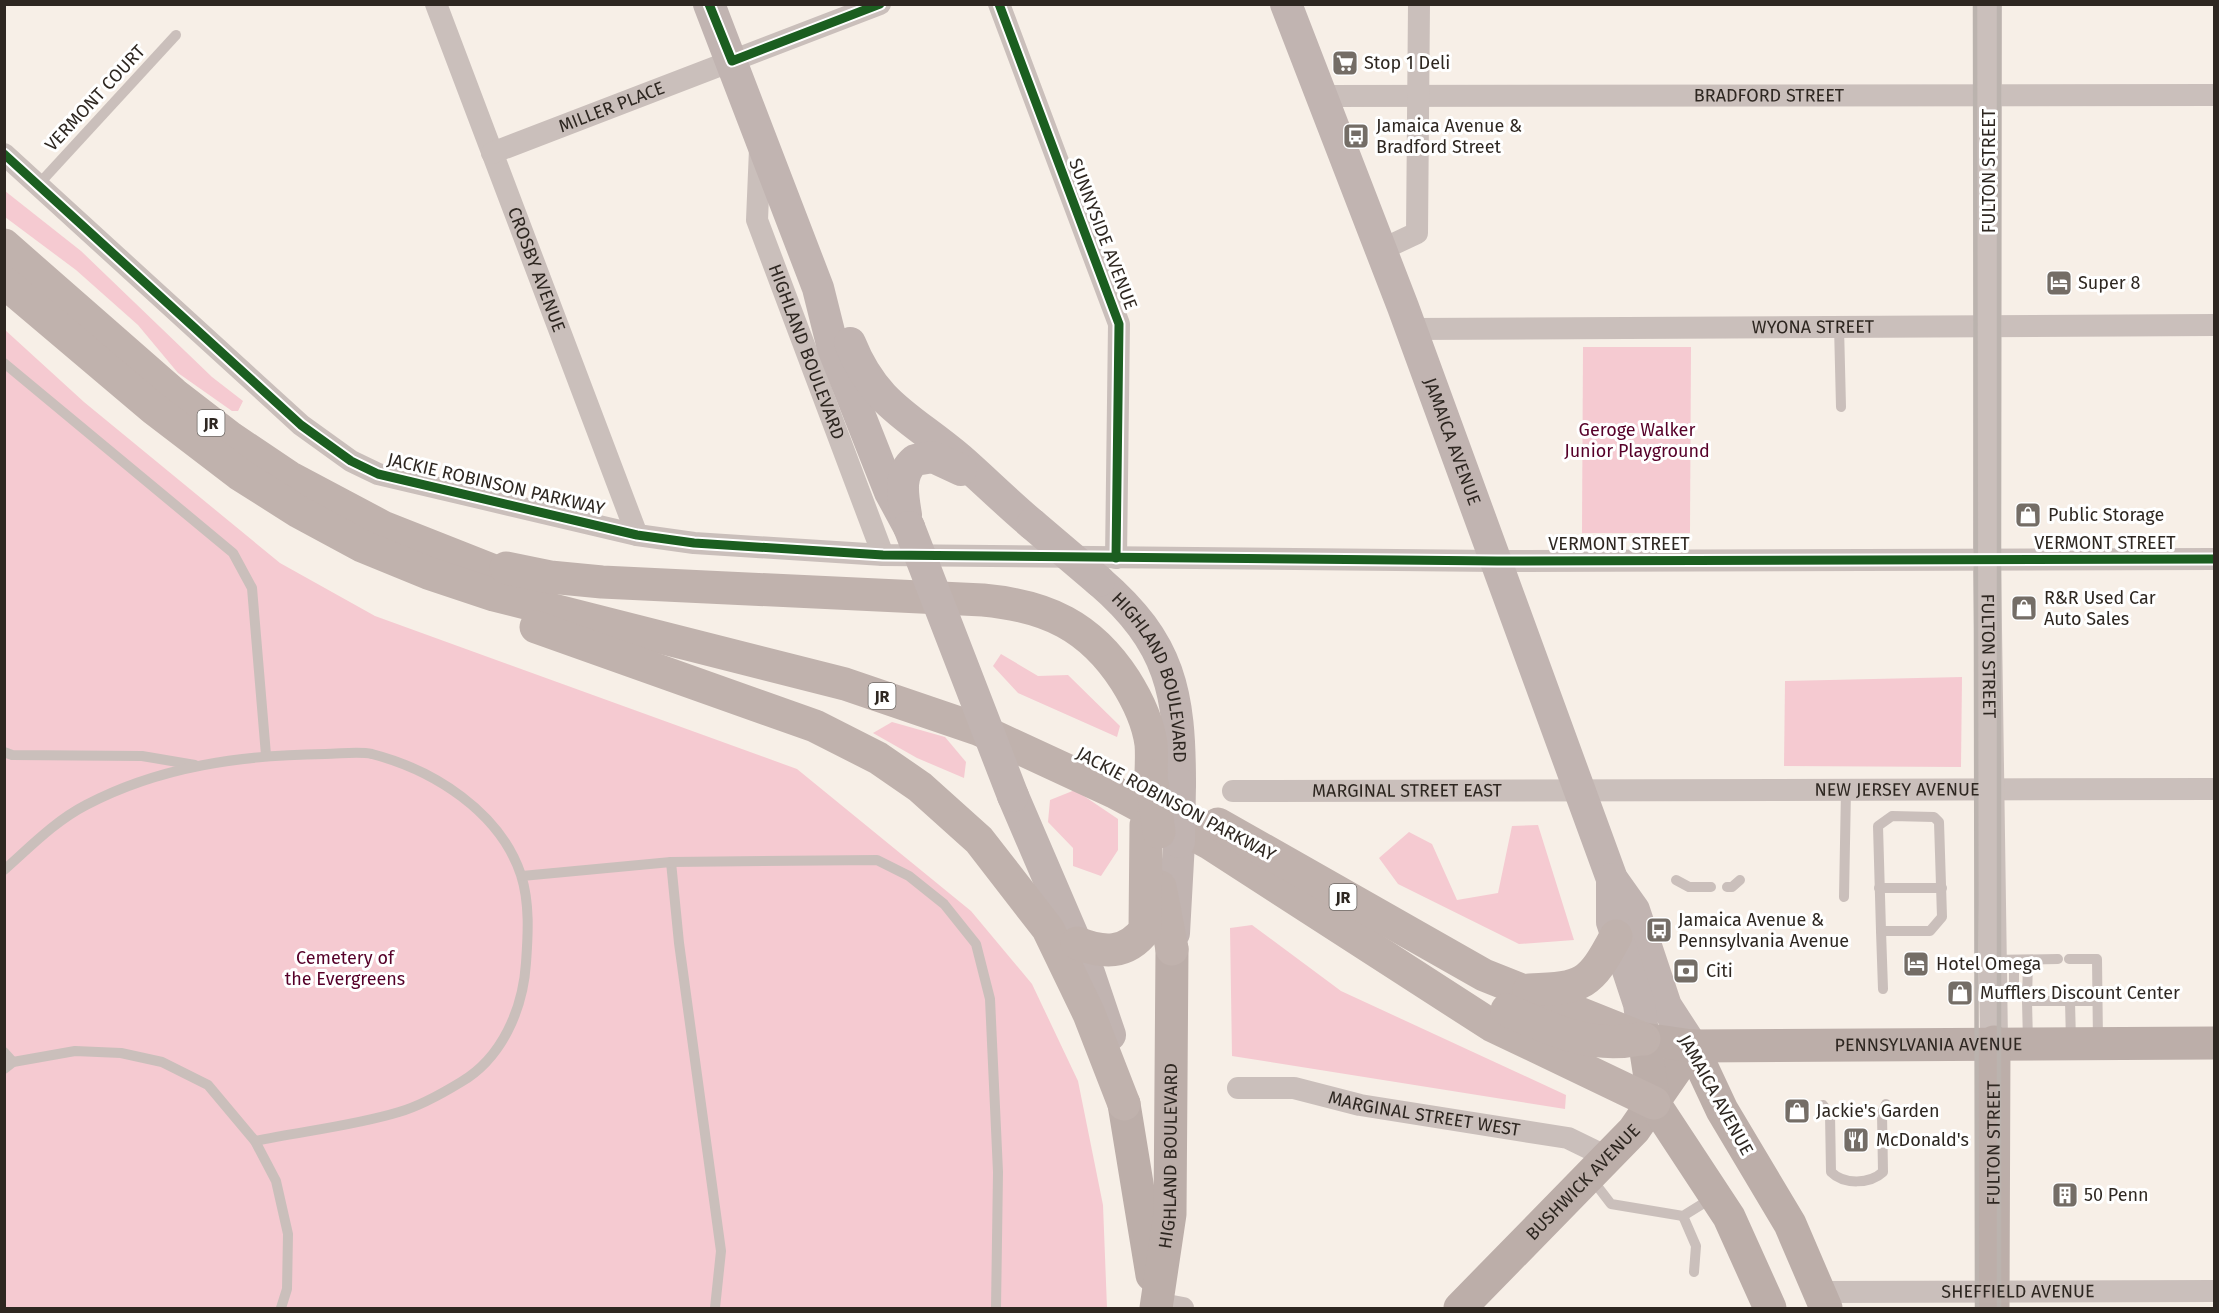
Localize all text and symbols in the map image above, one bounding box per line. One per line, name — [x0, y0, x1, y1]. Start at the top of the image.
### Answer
street label: VERMONT COURT — [40, 40, 150, 156]
supermarket icon: Stop 1 Deli — [1330, 48, 1360, 78]
place label: Stop 1 Deli — [1364, 52, 1450, 74]
street label: MILLER PLACE — [555, 77, 668, 137]
street label: BRADFORD STREET — [1694, 84, 1845, 107]
street label: FULTON STREET — [1978, 108, 2000, 233]
place label: Jamaica Avenue & Bradford Street — [1376, 115, 1522, 158]
bus stop icon: Jamaica Avenue & Bradford Street — [1341, 121, 1371, 151]
street label: SUNNYSIDE AVENUE — [1064, 155, 1142, 313]
street label: CROSBY AVENUE — [503, 204, 570, 335]
street label: HIGHLAND BOULEVARD — [764, 261, 850, 443]
hotel icon: Super 8 — [2044, 268, 2074, 298]
place label: Super 8 — [2078, 272, 2141, 294]
street label: WYONA STREET — [1752, 316, 1875, 338]
street label: JAMAICA AVENUE — [1419, 375, 1486, 508]
road number: JR — [198, 410, 224, 436]
park label: Geroge Walker Junior Playground — [1564, 419, 1710, 462]
street label: JACKIE ROBINSON PARKWAY — [385, 448, 607, 520]
shop icon: Public Storage — [2013, 500, 2043, 530]
place label: Public Storage — [2048, 504, 2164, 526]
street label: VERMONT STREET — [2034, 532, 2176, 554]
street label: VERMONT STREET — [1548, 533, 1690, 555]
place label: R&R Used Car Auto Sales — [2044, 587, 2156, 630]
street label: HIGHLAND BOULEVARD — [1107, 588, 1191, 763]
street label: FULTON STREET — [1976, 593, 2000, 719]
shop icon: R&R Used Car Auto Sales — [2009, 593, 2039, 623]
road number: JR — [868, 683, 896, 709]
street label: JACKIE ROBINSON PARKWAY — [1073, 742, 1279, 866]
street label: NEW JERSEY AVENUE — [1814, 778, 1980, 801]
street label: MARGINAL STREET EAST — [1312, 779, 1503, 802]
road number: JR — [1330, 884, 1356, 910]
place label: Jamaica Avenue & Pennsylvania Avenue — [1678, 909, 1849, 952]
bus stop icon: Jamaica Avenue & Pennsylvania Avenue — [1644, 915, 1674, 945]
park label: Cemetery of the Evergreens — [285, 947, 405, 990]
hotel icon: Hotel Omega — [1901, 949, 1931, 979]
place label: Hotel Omega — [1936, 953, 2041, 975]
bank icon: Citi — [1671, 956, 1701, 986]
place label: Citi — [1706, 960, 1733, 982]
shop icon: Mufflers Discount Center — [1945, 978, 1975, 1008]
place label: Mufflers Discount Center — [1980, 982, 2180, 1004]
street label: JAMAICA AVENUE — [1674, 1031, 1758, 1159]
street label: PENNSYLVANIA AVENUE — [1834, 1033, 2023, 1056]
street label: HIGHLAND BOULEVARD — [1154, 1063, 1182, 1250]
street label: FULTON STREET — [1982, 1080, 2005, 1205]
street label: MARGINAL STREET WEST — [1326, 1086, 1522, 1141]
shop icon: Jackie's Garden — [1782, 1096, 1812, 1126]
place label: Jackie's Garden — [1816, 1100, 1939, 1122]
street label: BUSHWICK AVENUE — [1521, 1119, 1645, 1245]
restaurant icon: McDonald's — [1841, 1125, 1871, 1155]
place label: McDonald's — [1876, 1129, 1969, 1151]
building icon: 50 Penn — [2050, 1180, 2080, 1210]
place label: 50 Penn — [2084, 1184, 2149, 1206]
street label: SHEFFIELD AVENUE — [1941, 1280, 2095, 1303]

